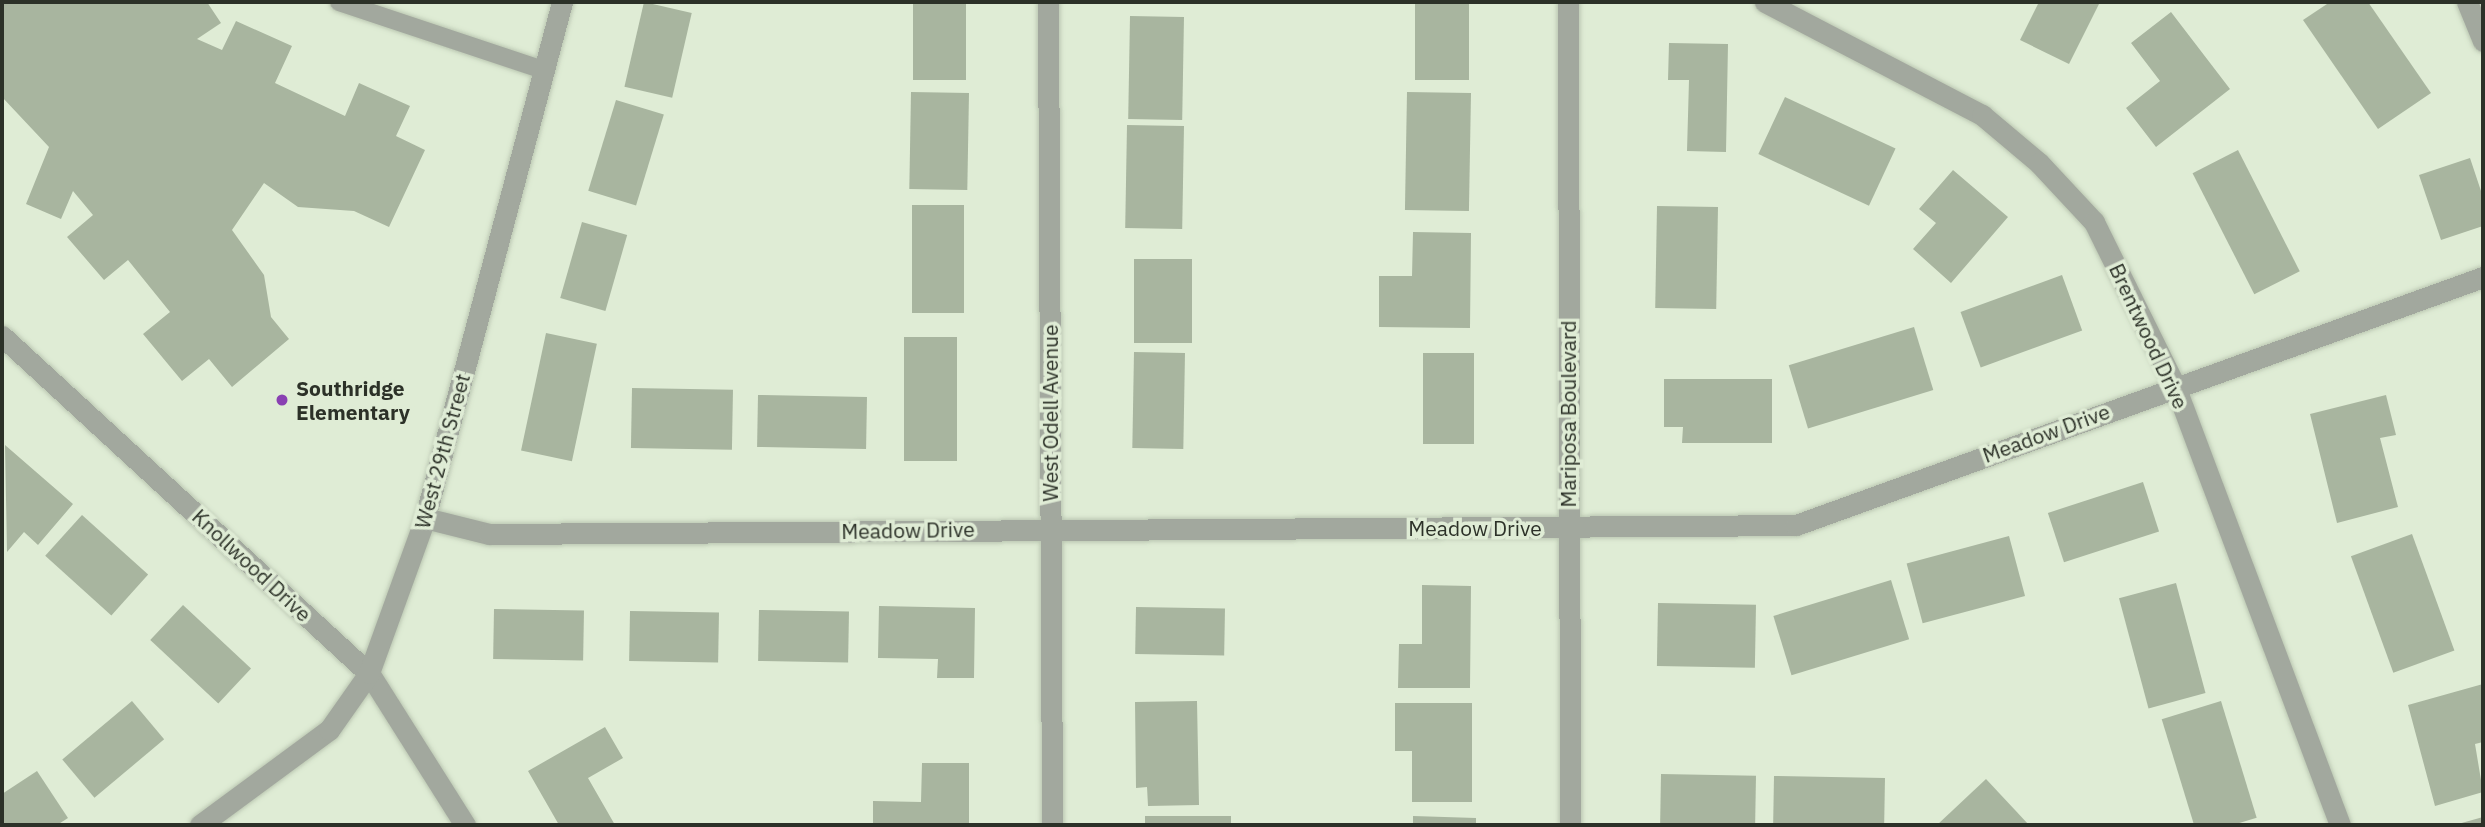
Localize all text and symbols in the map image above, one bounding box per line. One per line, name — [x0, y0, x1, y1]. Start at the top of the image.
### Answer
street label: Brentwood Drive — [2104, 259, 2194, 413]
street label: Mariposa Boulevard — [1555, 320, 1581, 508]
street label: West Odell Avenue — [1037, 324, 1063, 502]
street label: West 29th Street — [409, 371, 475, 531]
place label: Southridge Elementary — [296, 375, 410, 425]
marker: Southridge Elementary — [274, 392, 290, 408]
street label: Meadow Drive — [1979, 398, 2113, 468]
street label: Knollwood Drive — [187, 503, 317, 627]
street label: Meadow Drive — [1408, 515, 1542, 541]
street label: Meadow Drive — [841, 516, 975, 544]

